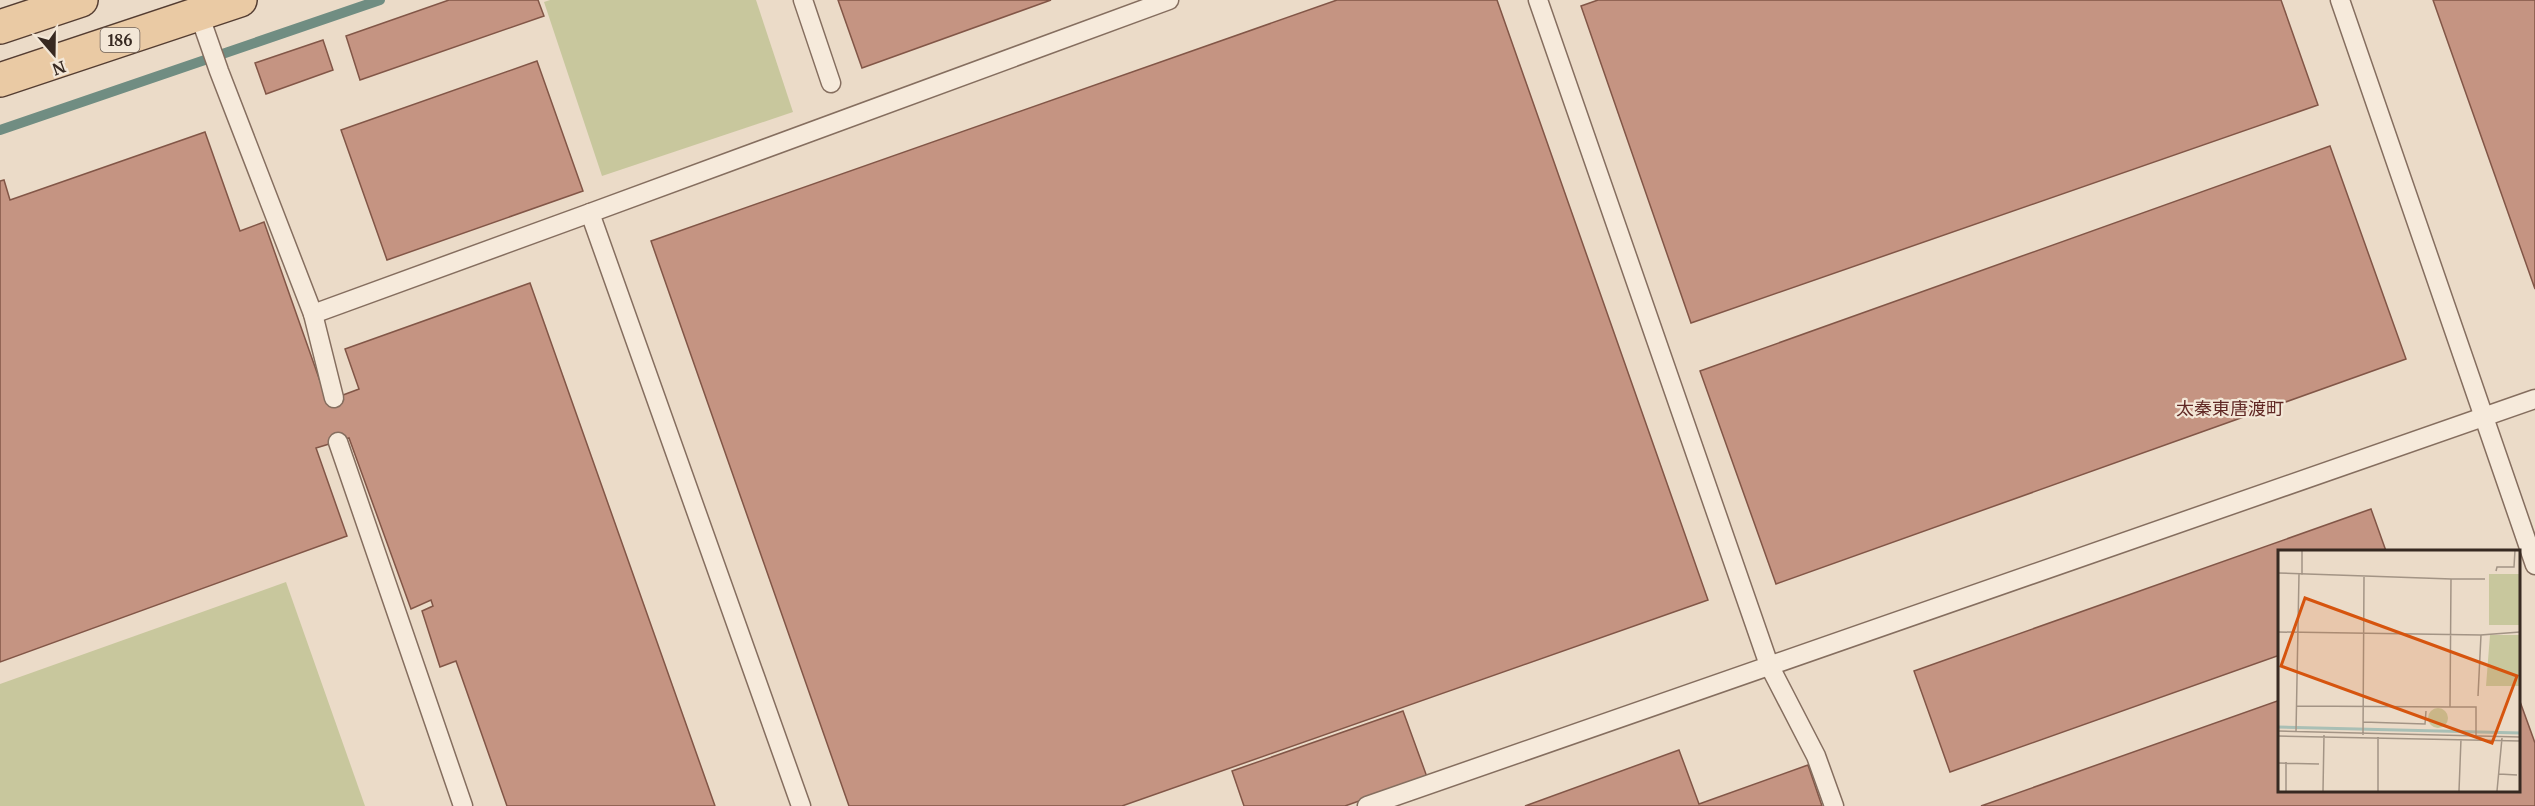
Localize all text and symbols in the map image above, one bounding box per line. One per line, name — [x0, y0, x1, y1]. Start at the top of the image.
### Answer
north arrow — [24, 24, 84, 84]
road number: 186 — [100, 28, 140, 52]
text: N — [49, 57, 68, 80]
district label: 太秦東唐渡町 — [2176, 397, 2284, 420]
inset map — [2278, 550, 2520, 791]

